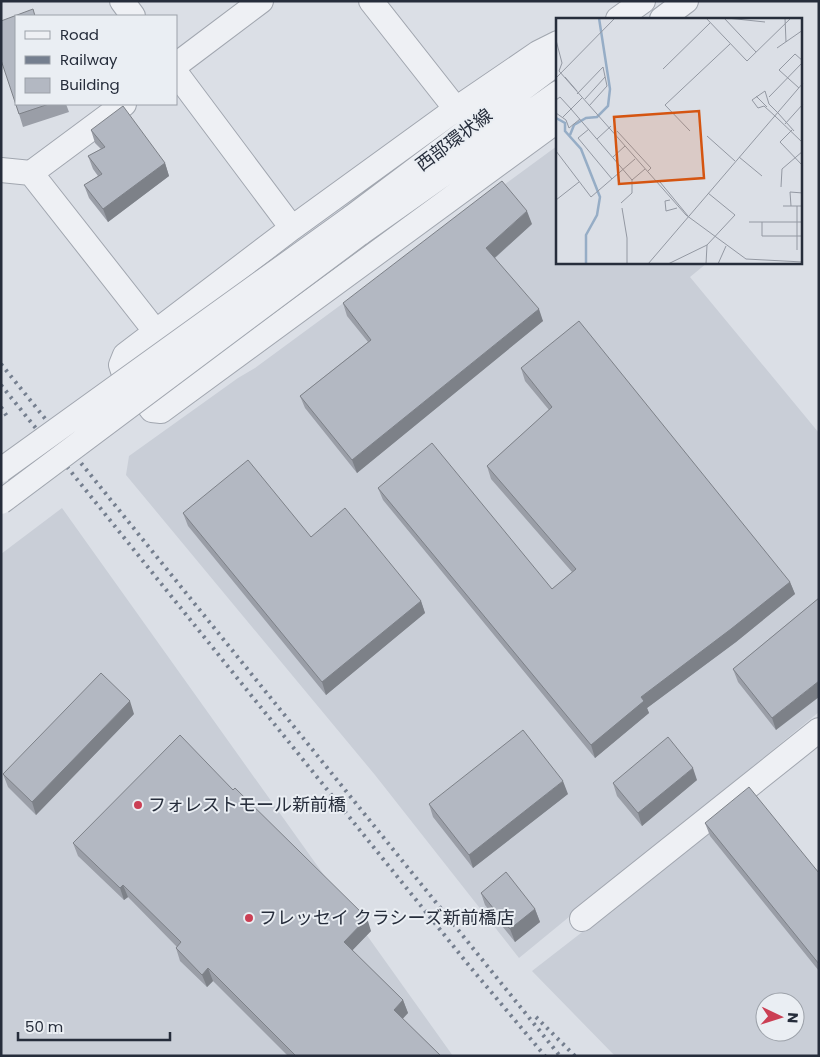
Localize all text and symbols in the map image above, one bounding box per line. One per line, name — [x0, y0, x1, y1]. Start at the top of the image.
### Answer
legend — [15, 15, 178, 105]
inset map — [556, 18, 802, 264]
text: Road — [60, 24, 99, 45]
text: Railway — [60, 49, 118, 70]
text: Building — [60, 74, 120, 95]
street label: 西部環状線 — [410, 103, 497, 177]
place label: フォレストモール新前橋 — [148, 792, 346, 817]
marker: フォレストモール新前橋 — [132, 799, 144, 811]
place label: フレッセイ クラシーズ新前橋店 — [259, 905, 515, 930]
marker: フレッセイ クラシーズ新前橋店 — [243, 912, 255, 924]
north arrow — [755, 992, 805, 1042]
scale bar — [18, 1010, 170, 1042]
text: N — [783, 1012, 803, 1024]
text: 50 m — [25, 1016, 63, 1037]

